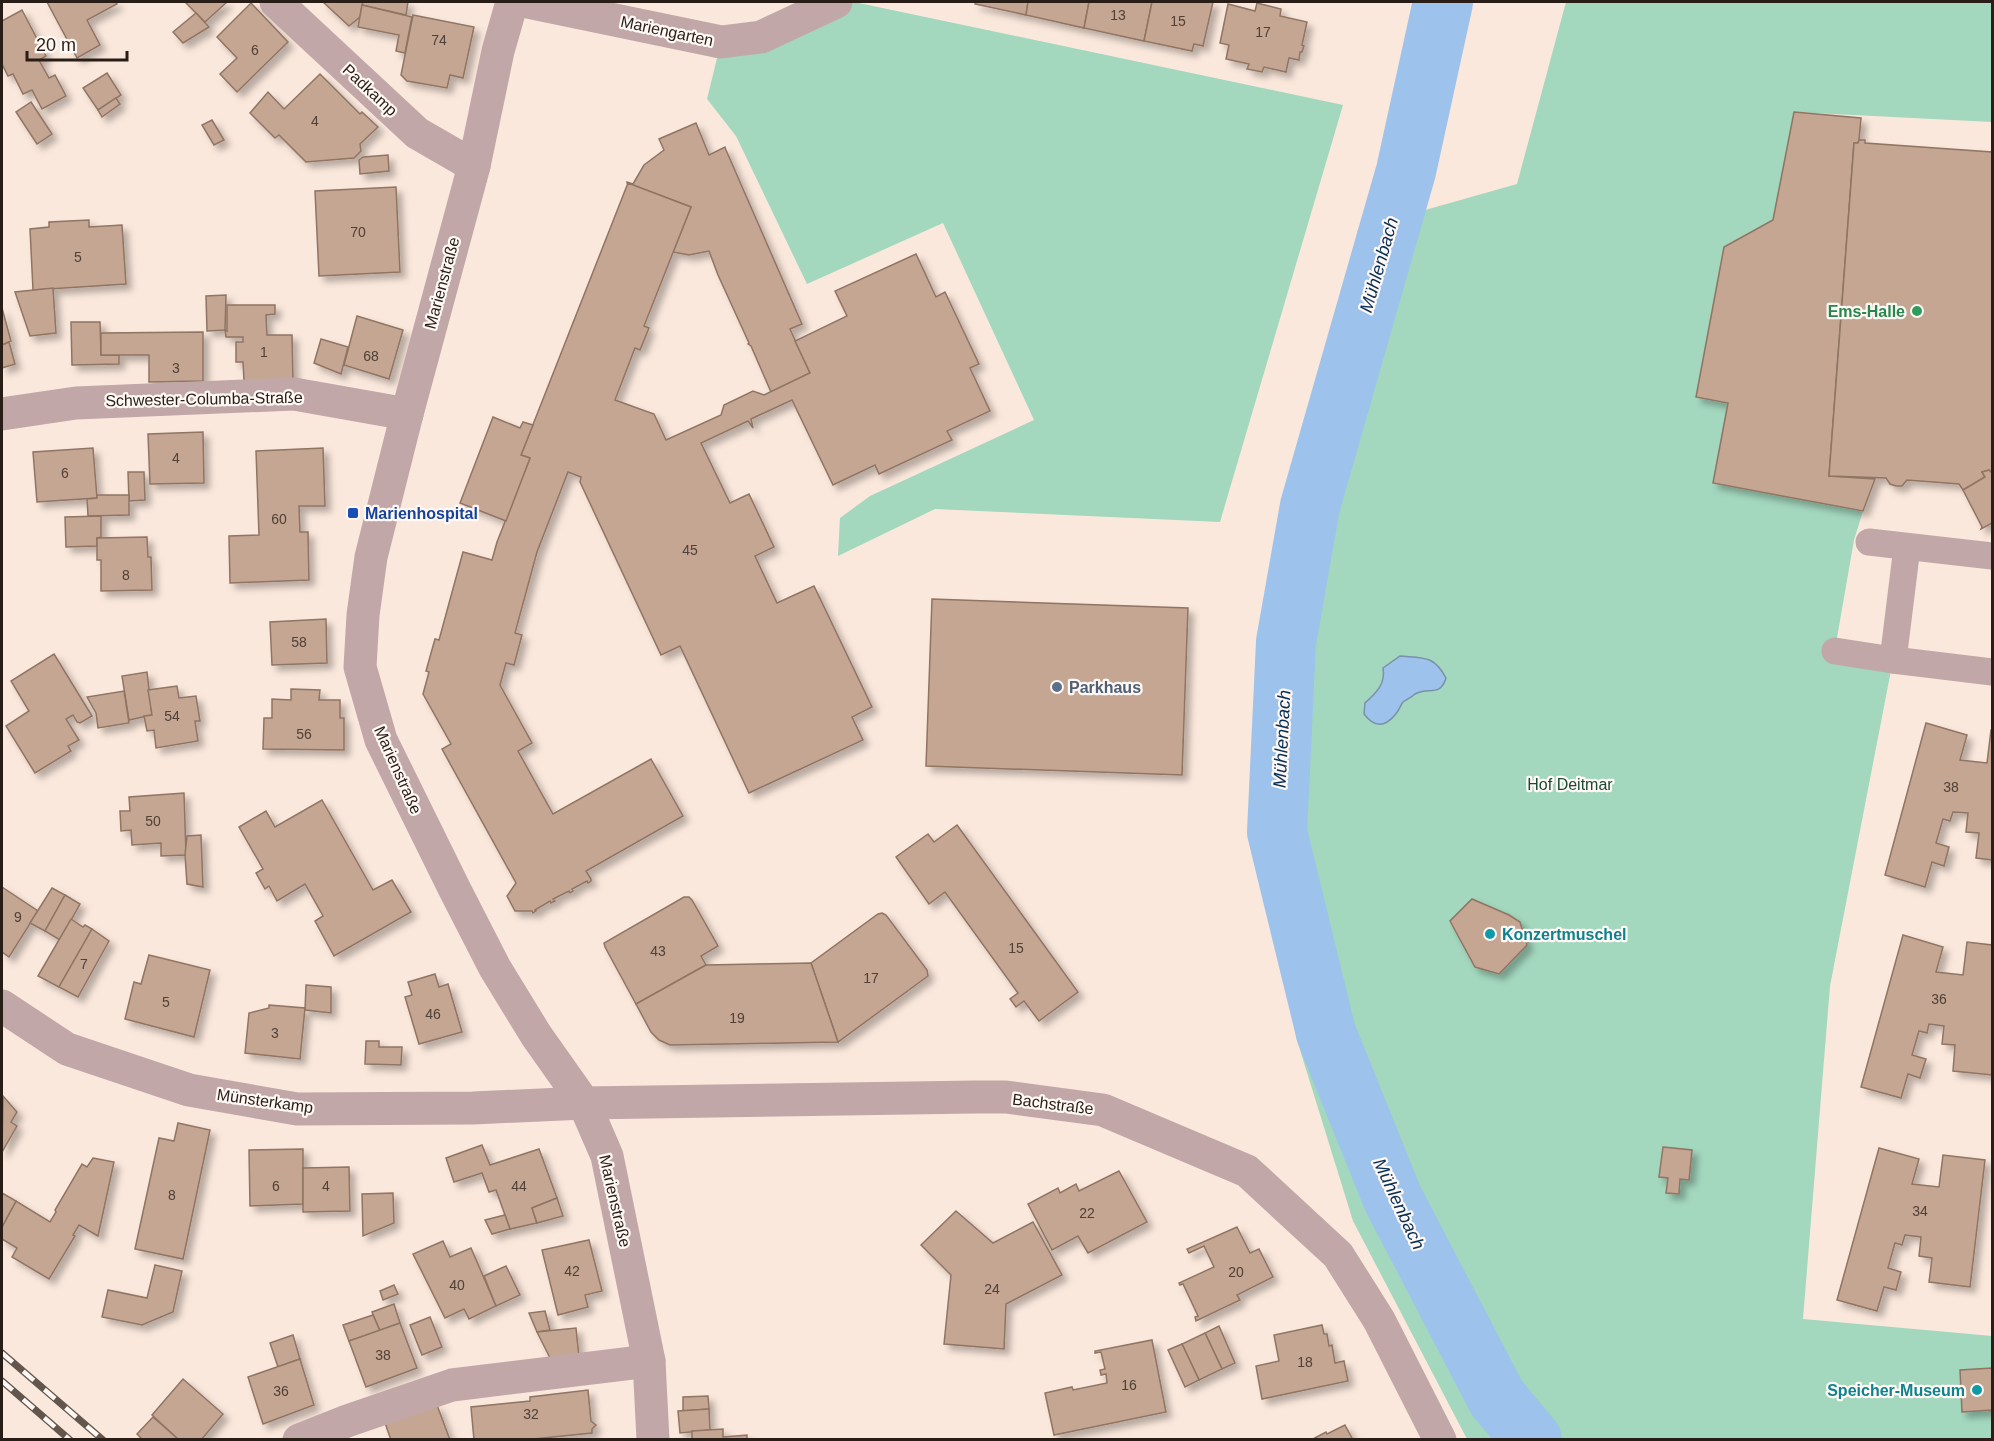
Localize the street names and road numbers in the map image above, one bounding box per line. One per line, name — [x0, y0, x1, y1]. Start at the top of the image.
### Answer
street label: Mariengarten — [619, 13, 715, 49]
street label: Padkamp — [339, 61, 401, 119]
street label: Marienstraße — [422, 235, 462, 331]
street label: Schwester-Columba-Straße — [105, 389, 303, 409]
street label: Marienstraße — [371, 723, 425, 817]
street label: Münsterkamp — [216, 1086, 314, 1116]
street label: Bachstraße — [1011, 1091, 1095, 1117]
street label: Marienstraße — [596, 1153, 634, 1249]

